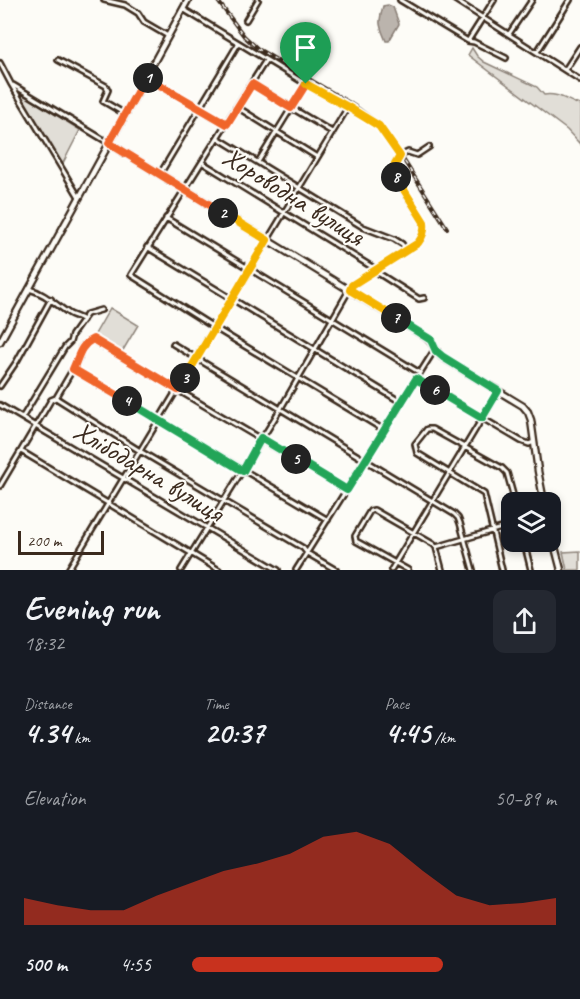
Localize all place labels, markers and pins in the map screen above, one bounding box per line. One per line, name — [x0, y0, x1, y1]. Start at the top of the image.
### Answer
pin — [280, 22, 331, 84]
pin: 1 — [133, 63, 163, 93]
pin: 8 — [381, 162, 411, 192]
pin: 2 — [208, 198, 238, 228]
pin: 7 — [381, 303, 411, 333]
pin: 3 — [170, 363, 200, 393]
pin: 6 — [420, 375, 450, 405]
pin: 4 — [112, 386, 142, 416]
pin: 5 — [281, 444, 311, 474]

